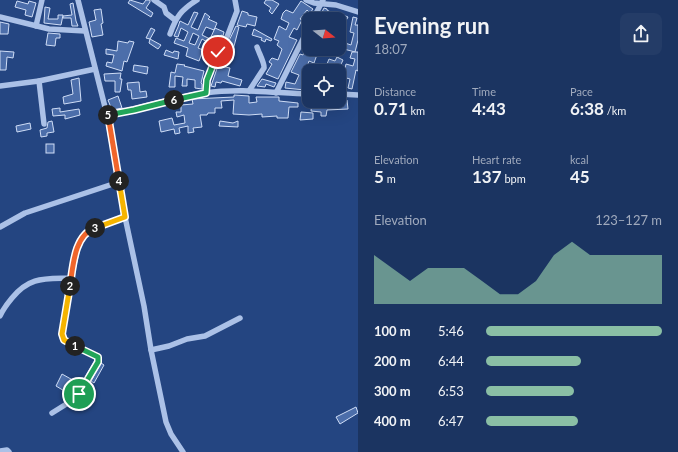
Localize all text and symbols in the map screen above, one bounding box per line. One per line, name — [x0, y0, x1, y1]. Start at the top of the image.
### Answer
north arrow — [302, 12, 346, 56]
map controls — [302, 12, 346, 108]
text: Evening run — [374, 12, 490, 39]
button: share — [620, 13, 662, 55]
pin — [201, 35, 235, 69]
icon: check — [207, 41, 229, 63]
text: 18:07 — [374, 41, 407, 57]
button: locate — [302, 64, 346, 108]
text: Distance — [374, 85, 416, 98]
text: Time — [472, 85, 496, 98]
text: Pace — [570, 85, 593, 98]
pin: 6 — [164, 90, 184, 110]
text: 6 — [171, 93, 177, 106]
text: 0.71 — [374, 98, 408, 119]
text: 4:43 — [472, 98, 506, 119]
text: 6:38 — [570, 98, 604, 119]
text: km — [408, 104, 425, 117]
text: /km — [604, 104, 626, 117]
pin: 5 — [98, 105, 118, 125]
text: 5 — [105, 108, 111, 121]
text: Elevation — [374, 153, 419, 166]
text: Heart rate — [472, 153, 521, 166]
text: kcal — [570, 153, 589, 166]
text: 5 — [374, 166, 384, 187]
text: 137 — [472, 166, 502, 187]
text: 45 — [570, 166, 590, 187]
pin: 4 — [109, 171, 129, 191]
text: m — [384, 172, 396, 185]
text: bpm — [502, 172, 526, 185]
text: 4 — [116, 174, 122, 187]
text: Elevation — [374, 212, 427, 228]
text: 123–127 m — [595, 212, 662, 228]
pin: 3 — [85, 218, 105, 238]
text: 3 — [92, 221, 98, 234]
pin: 2 — [60, 276, 80, 296]
text: 2 — [67, 279, 73, 292]
text: 100 m — [374, 323, 411, 339]
text: 5:46 — [438, 323, 464, 339]
pin: 1 — [65, 336, 85, 356]
text: 1 — [72, 339, 78, 352]
text: 200 m — [374, 353, 411, 369]
text: 6:44 — [438, 353, 464, 369]
pin — [62, 377, 96, 411]
icon: arrive — [68, 383, 90, 405]
text: 300 m — [374, 383, 411, 399]
text: 6:53 — [438, 383, 464, 399]
text: 400 m — [374, 413, 411, 429]
text: 6:47 — [438, 413, 464, 429]

